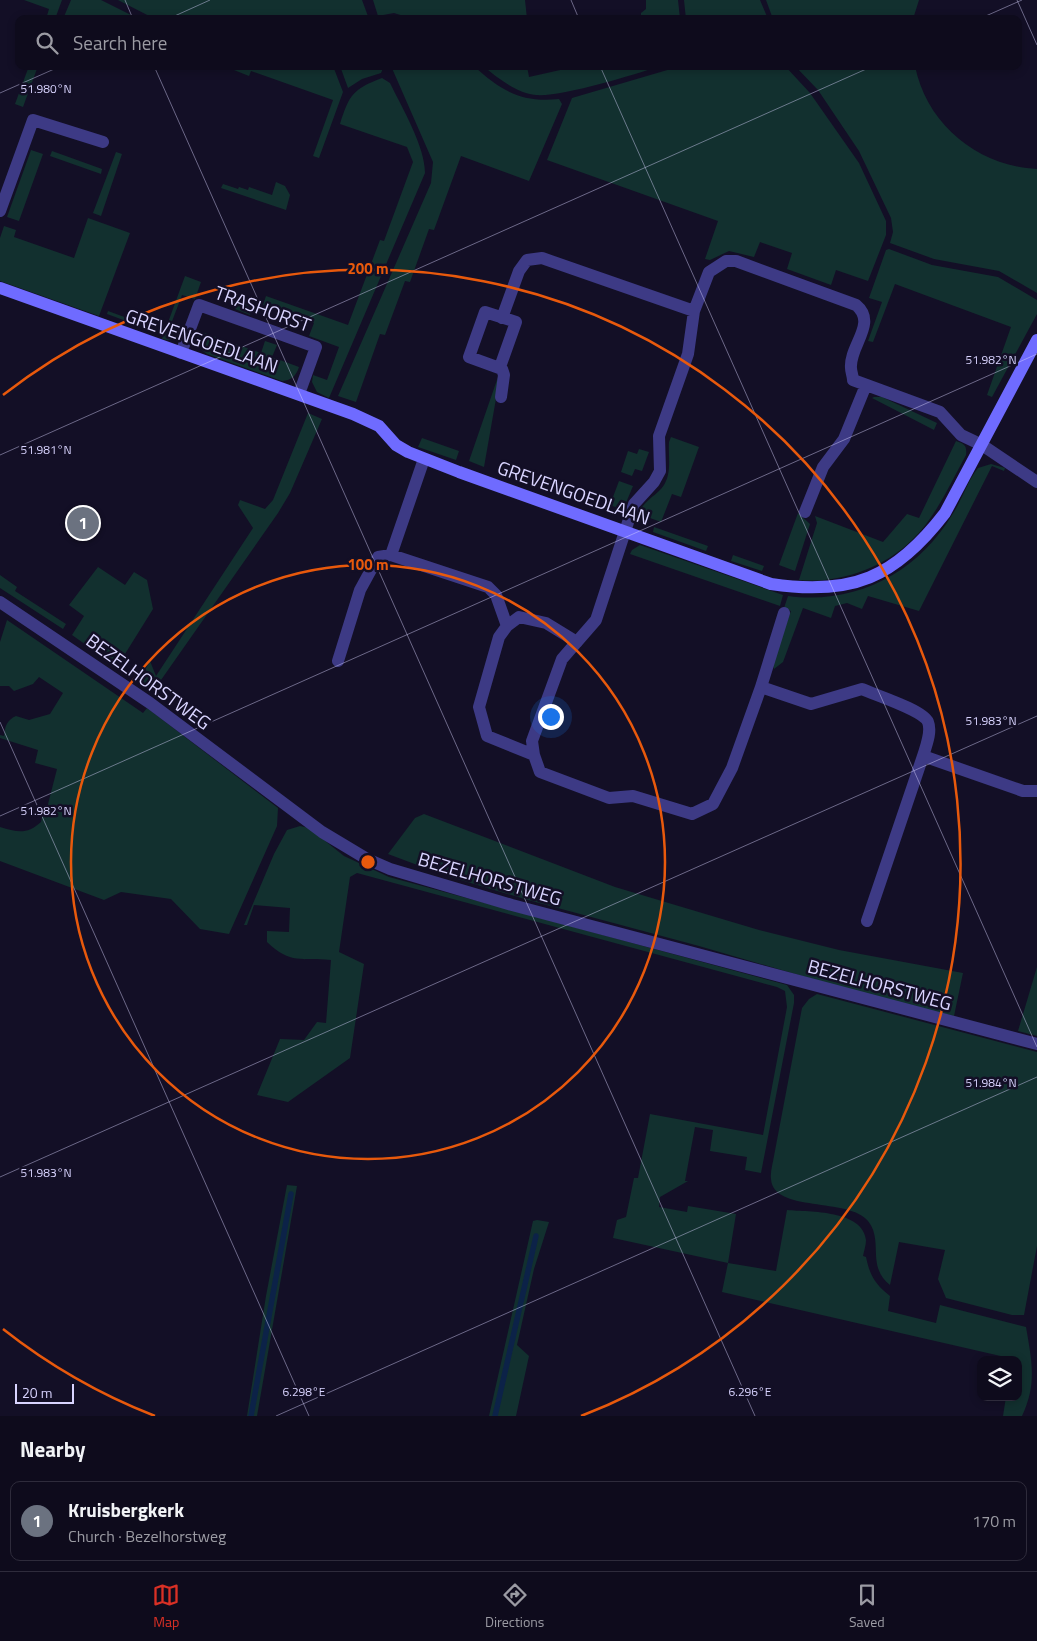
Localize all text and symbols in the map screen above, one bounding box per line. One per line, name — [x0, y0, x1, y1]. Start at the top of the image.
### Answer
search box — [15, 15, 1022, 70]
text: Search here — [73, 28, 167, 57]
icon: search — [33, 29, 61, 57]
text: 51.980°N — [20, 79, 72, 98]
text: 200 m — [347, 257, 389, 280]
street label: TRASHORST — [211, 277, 315, 339]
street label: GREVENGOEDLAAN — [122, 300, 282, 380]
text: 51.982°N — [965, 350, 1017, 369]
text: 51.981°N — [20, 440, 72, 459]
street label: GREVENGOEDLAAN — [494, 452, 654, 532]
pin: 1 — [67, 504, 99, 542]
text: 100 m — [347, 553, 389, 576]
street label: BEZELHORSTWEG — [81, 626, 217, 736]
your location — [538, 704, 564, 730]
text: 51.983°N — [965, 711, 1017, 730]
text: 51.982°N — [20, 801, 72, 820]
street label: BEZELHORSTWEG — [415, 844, 565, 912]
centre of rings — [359, 853, 377, 871]
street label: BEZELHORSTWEG — [805, 951, 955, 1017]
text: 51.984°N — [965, 1073, 1017, 1092]
text: 51.983°N — [20, 1163, 72, 1182]
map controls — [977, 1356, 1022, 1401]
button: layers — [977, 1356, 1022, 1401]
scale bar — [15, 1381, 74, 1404]
text: 20 m — [22, 1382, 52, 1403]
text: 6.298°E — [283, 1382, 326, 1401]
text: 6.296°E — [729, 1382, 772, 1401]
text: Nearby — [20, 1433, 85, 1465]
text: Kruisbergkerk — [68, 1495, 184, 1524]
text: 1 — [33, 1509, 41, 1533]
text: 170 m — [972, 1509, 1016, 1533]
text: Church · Bezelhorstweg — [68, 1524, 226, 1548]
tab: Map — [152, 1581, 180, 1632]
tab: Directions — [485, 1581, 544, 1632]
tab: Saved — [849, 1581, 885, 1632]

